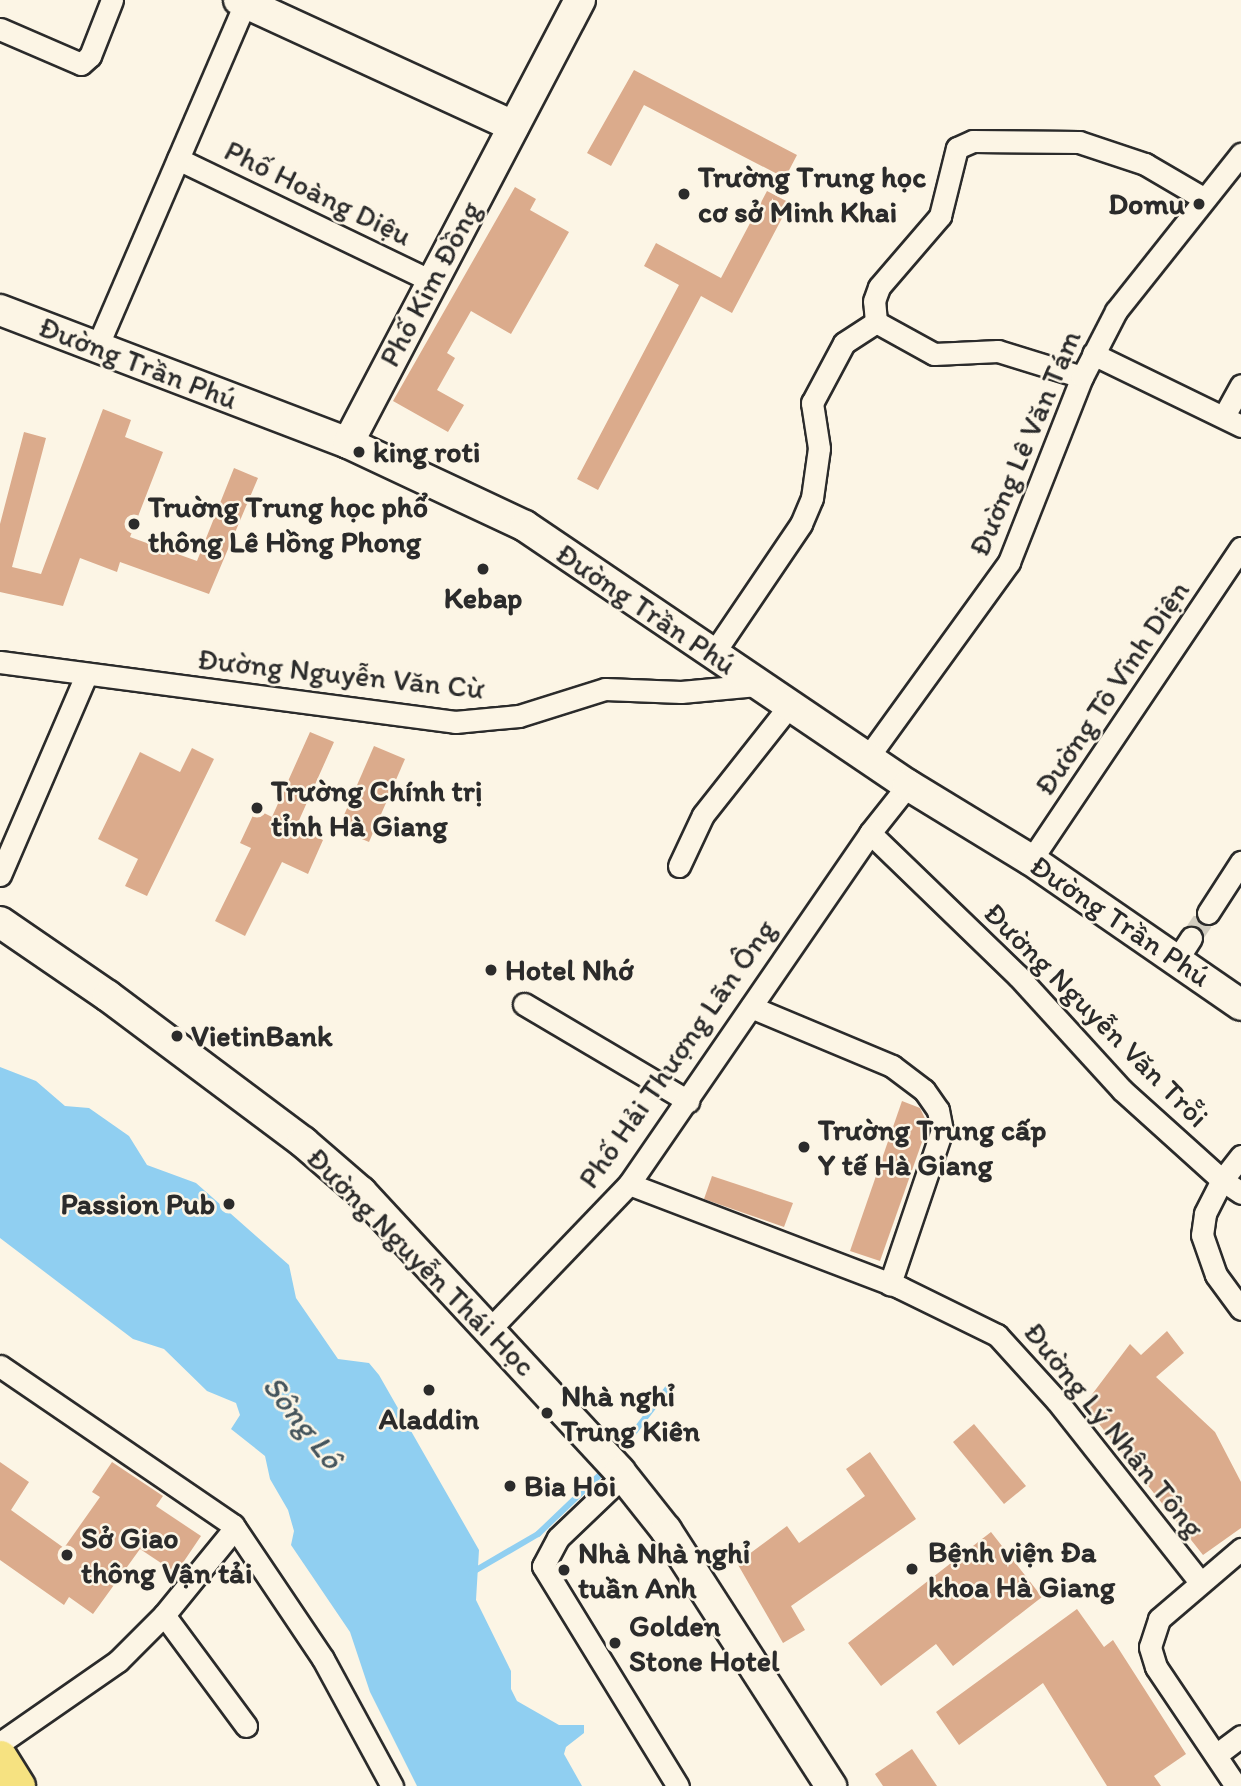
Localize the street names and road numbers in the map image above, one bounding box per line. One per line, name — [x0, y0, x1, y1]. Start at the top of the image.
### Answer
street label: Phố Hoàng Diệu — [218, 132, 418, 254]
street label: Phố Kim Đồng — [371, 195, 489, 373]
street label: Đường Trần Phú — [34, 309, 242, 417]
street label: Đường Lê Văn Tám — [962, 326, 1088, 560]
street label: Đường Trần Phú — [550, 536, 742, 682]
street label: Đường Tô Vĩnh Diện — [1027, 574, 1197, 802]
street label: Đường Nguyễn Văn Cừ — [195, 641, 487, 707]
street label: Đường Trần Phú — [1024, 848, 1216, 994]
street label: Đường Nguyễn Văn Trỗi — [976, 895, 1216, 1135]
street label: Phố Hải Thượng Lãn Ông — [571, 913, 783, 1195]
street label: Đường Nguyễn Thái Học — [299, 1140, 543, 1384]
street label: Đường Lý Nhân Tông — [1017, 1316, 1211, 1544]

